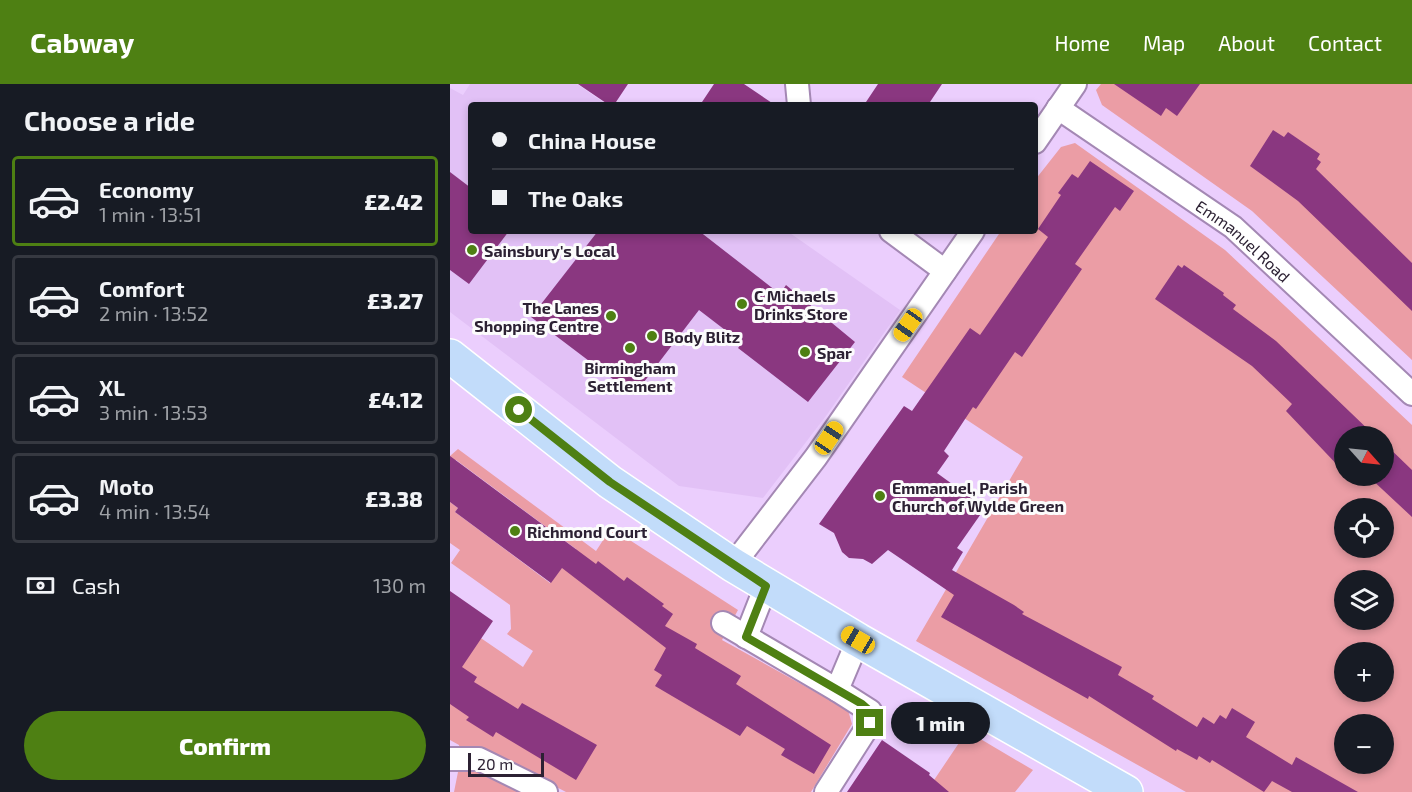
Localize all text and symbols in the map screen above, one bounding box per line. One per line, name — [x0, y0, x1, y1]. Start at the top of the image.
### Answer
text: Cabway — [30, 25, 134, 59]
text: Home — [1054, 30, 1110, 55]
text: Map — [1143, 30, 1185, 55]
text: About — [1218, 30, 1275, 55]
text: Contact — [1308, 30, 1382, 55]
text: Choose a ride — [24, 104, 195, 136]
text: China House — [528, 127, 656, 153]
icon: car — [27, 174, 81, 228]
text: Economy — [99, 176, 194, 202]
text: The Oaks — [528, 185, 623, 211]
text: £2.42 — [364, 188, 423, 214]
street label: Emmanuel Road — [1193, 195, 1294, 285]
text: 1 min · 13:51 — [99, 202, 202, 226]
place label: Sainsbury's Local — [484, 241, 617, 261]
marker: Sainsbury's Local — [465, 243, 479, 257]
icon: car — [27, 273, 81, 327]
text: Comfort — [99, 275, 184, 301]
place label: C Michaels Drinks Store — [754, 286, 848, 323]
text: £3.27 — [367, 287, 423, 313]
marker: C Michaels Drinks Store — [735, 297, 749, 311]
place label: The Lanes Shopping Centre — [474, 298, 599, 335]
text: 2 min · 13:52 — [99, 301, 208, 325]
car — [890, 305, 926, 345]
marker: The Lanes Shopping Centre — [604, 309, 618, 323]
place label: Body Blitz — [664, 327, 740, 347]
marker: Body Blitz — [645, 329, 659, 343]
marker: Birmingham Settlement — [623, 341, 637, 355]
place label: Spar — [817, 343, 852, 362]
marker: Spar — [798, 345, 812, 359]
place label: Birmingham Settlement — [584, 358, 676, 395]
icon: car — [27, 372, 81, 426]
text: XL — [99, 374, 125, 400]
text: £4.12 — [368, 386, 423, 412]
route start — [505, 396, 532, 423]
text: 3 min · 13:53 — [99, 400, 208, 424]
car — [811, 418, 847, 458]
north arrow — [1334, 426, 1394, 486]
map controls — [1334, 426, 1394, 774]
icon: car — [27, 471, 81, 525]
text: Moto — [99, 473, 154, 499]
place label: Emmanuel, Parish Church of Wylde Green — [892, 478, 1064, 516]
text: £3.38 — [365, 485, 423, 511]
marker: Emmanuel, Parish Church of Wylde Green — [873, 489, 887, 503]
button: locate — [1334, 498, 1394, 558]
text: 4 min · 13:54 — [99, 499, 210, 523]
place label: Richmond Court — [527, 522, 648, 541]
marker: Richmond Court — [508, 524, 522, 538]
icon: cash — [24, 569, 57, 602]
button: layers — [1334, 570, 1394, 630]
text: Cash — [72, 572, 121, 598]
text: 130 m — [373, 573, 426, 597]
car — [838, 623, 878, 657]
button: + — [1334, 642, 1394, 702]
callout: 1 min — [891, 702, 990, 744]
route end — [856, 709, 883, 736]
button: Confirm — [24, 711, 426, 780]
text: 1 min — [916, 711, 965, 735]
button: − — [1334, 714, 1394, 774]
scale bar — [468, 750, 544, 778]
text: 20 m — [477, 754, 513, 773]

